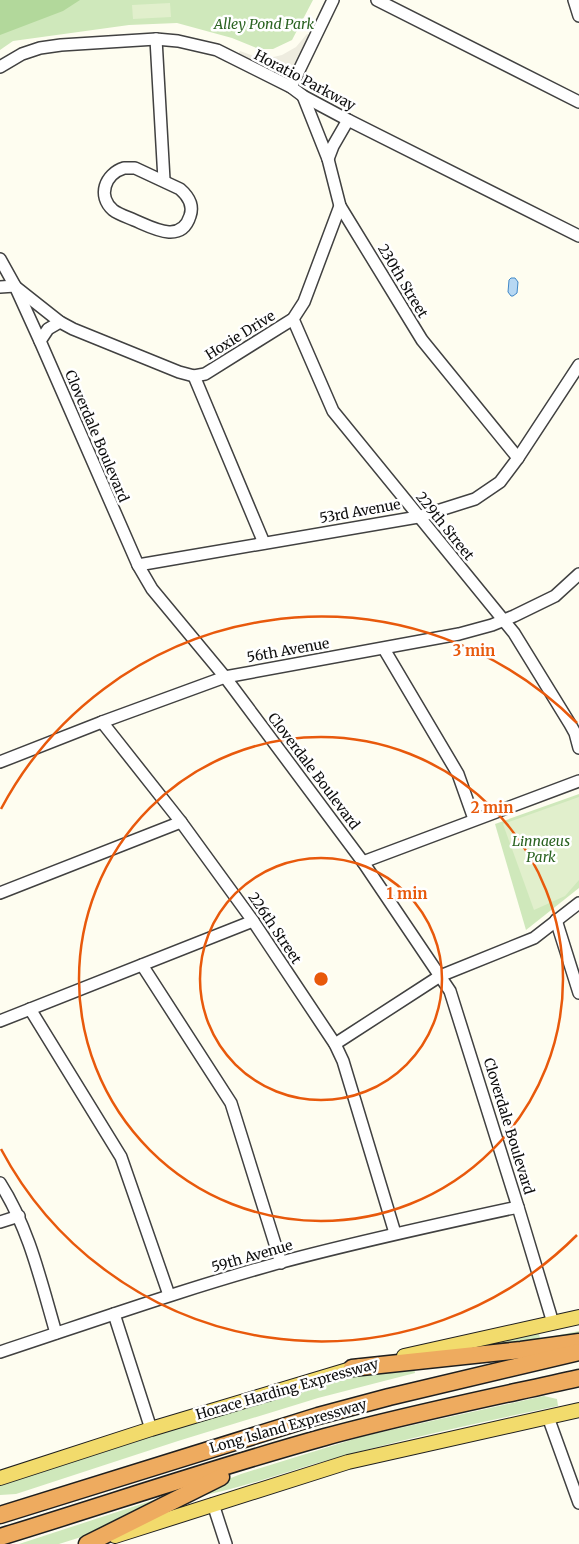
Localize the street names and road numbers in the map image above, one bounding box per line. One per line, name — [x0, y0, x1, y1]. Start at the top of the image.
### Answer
street label: Horatio Parkway — [251, 46, 360, 115]
street label: 230th Street — [374, 241, 432, 322]
street label: Hoxie Drive — [202, 306, 278, 364]
street label: Cloverdale Boulevard — [61, 367, 133, 505]
street label: 229th Street — [412, 488, 478, 564]
street label: 53rd Avenue — [318, 495, 402, 527]
street label: 56th Avenue — [245, 634, 331, 666]
street label: Cloverdale Boulevard — [264, 709, 364, 833]
street label: 226th Street — [245, 889, 306, 968]
street label: Cloverdale Boulevard — [480, 1056, 538, 1197]
street label: 59th Avenue — [209, 1236, 295, 1276]
street label: Horace Harding Expressway — [194, 1354, 381, 1424]
street label: Long Island Expressway — [207, 1395, 370, 1457]

